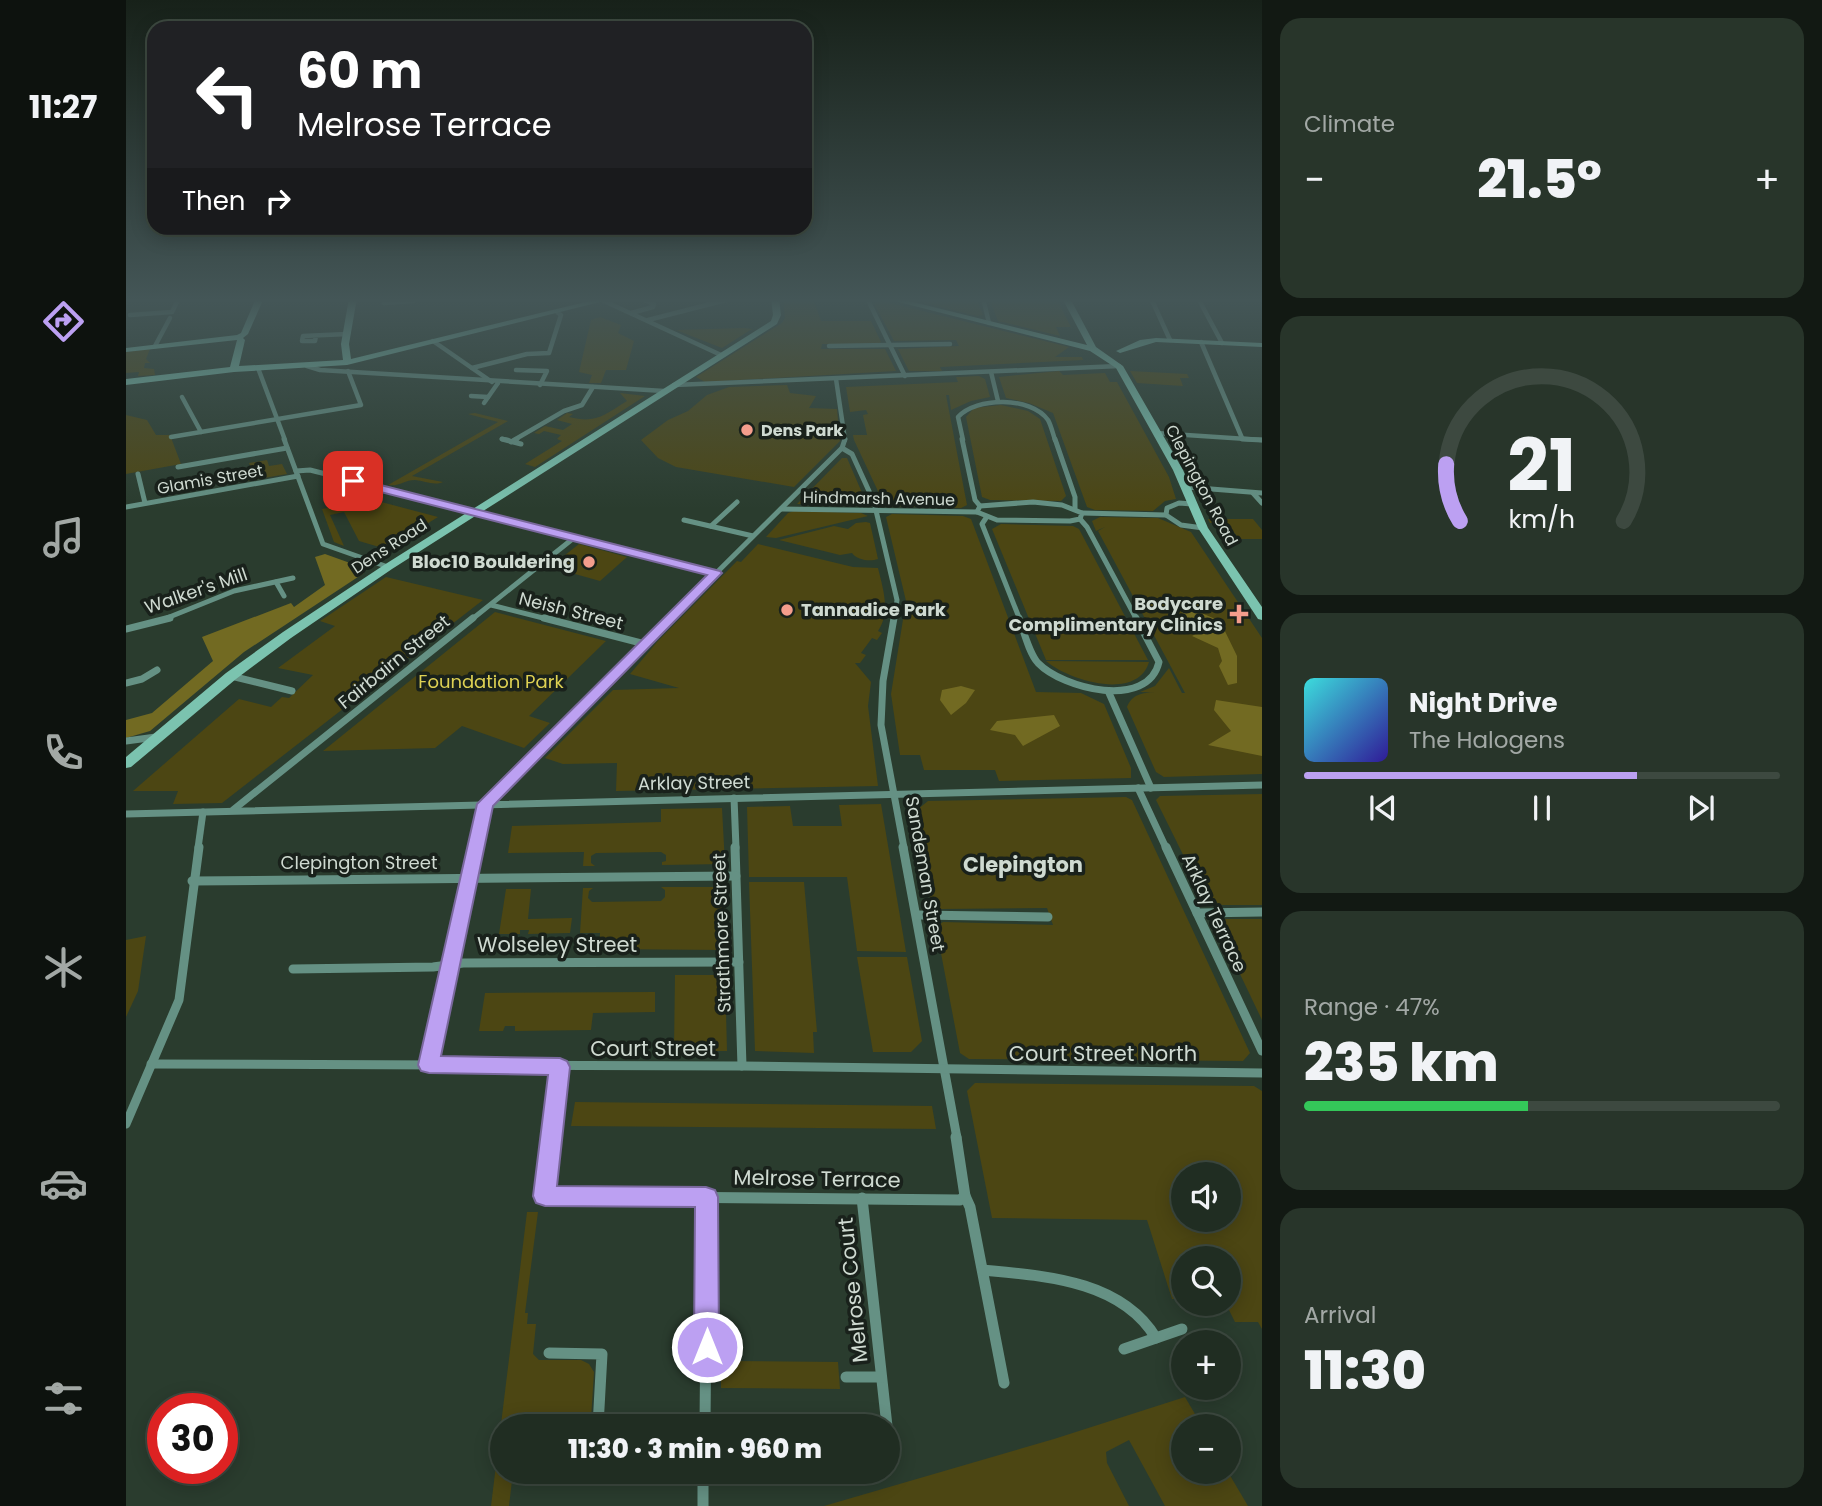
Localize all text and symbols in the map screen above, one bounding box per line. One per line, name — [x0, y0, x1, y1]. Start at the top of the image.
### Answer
text: 60 m — [297, 37, 422, 105]
icon: left — [182, 49, 273, 140]
text: 11:27 — [29, 84, 97, 129]
text: Melrose Terrace — [297, 102, 552, 147]
text: Climate — [1304, 108, 1395, 140]
text: 21.5° — [1477, 143, 1602, 216]
text: − — [1304, 153, 1325, 206]
text: + — [1754, 153, 1780, 206]
icon: right — [259, 182, 297, 220]
text: Then — [182, 183, 245, 219]
icon: directions — [39, 297, 88, 346]
text: 21 — [1508, 416, 1576, 517]
place label: Dens Park — [761, 419, 843, 442]
street label: Clepington Road — [1160, 421, 1243, 550]
marker: Dens Park — [739, 422, 755, 438]
pin — [323, 451, 383, 511]
street label: Glamis Street — [155, 459, 265, 500]
icon: arrive — [334, 462, 372, 500]
street label: Hindmarsh Avenue — [803, 486, 955, 511]
text: km/h — [1509, 502, 1575, 537]
icon: music — [39, 513, 88, 562]
street label: Dens Road — [347, 513, 431, 579]
place label: Bloc10 Bouldering — [412, 549, 575, 574]
marker: Bloc10 Bouldering — [581, 554, 597, 570]
street label: Walker's Mill — [141, 561, 251, 620]
street label: Neish Street — [516, 585, 626, 636]
place label: Bodycare Complimentary Clinics — [1008, 591, 1223, 637]
place label: Tannadice Park — [801, 597, 947, 622]
marker: Tannadice Park — [779, 602, 795, 618]
marker: Bodycare Complimentary Clinics — [1229, 604, 1249, 624]
street label: Fairbairn Street — [333, 609, 455, 714]
park label: Foundation Park — [418, 669, 564, 694]
text: Night Drive — [1409, 685, 1557, 721]
text: The Halogens — [1409, 724, 1565, 756]
icon: phone — [39, 728, 88, 777]
street label: Arklay Street — [638, 769, 750, 796]
icon: previous — [1364, 789, 1402, 827]
icon: pause — [1523, 789, 1561, 827]
icon: next — [1682, 789, 1720, 827]
street label: Sandeman Street — [900, 794, 951, 954]
street label: Arklay Terrace — [1176, 849, 1253, 976]
street label: Clepington Street — [281, 850, 437, 875]
district label: Clepington — [963, 850, 1083, 879]
street label: Strathmore Street — [706, 853, 737, 1013]
street label: Wolseley Street — [477, 930, 637, 959]
icon: climate — [39, 943, 88, 992]
text: Range · 47% — [1304, 991, 1440, 1023]
text: 235 km — [1304, 1026, 1498, 1099]
street label: Court Street — [590, 1034, 716, 1063]
street label: Court Street North — [1009, 1039, 1197, 1068]
icon: car — [39, 1159, 88, 1208]
map controls — [1171, 1162, 1241, 1484]
button: sound — [1171, 1162, 1241, 1232]
street label: Melrose Terrace — [733, 1163, 901, 1194]
street label: Melrose Court — [830, 1216, 875, 1364]
button: search — [1171, 1246, 1241, 1316]
text: Arrival — [1304, 1299, 1376, 1331]
position arrow — [670, 1310, 744, 1384]
button: + — [1171, 1330, 1241, 1400]
text: 11:30 — [1304, 1334, 1426, 1407]
icon: filters — [39, 1374, 88, 1423]
speed limit sign: 30 — [147, 1393, 238, 1484]
button: − — [1171, 1414, 1241, 1484]
text: 11:30 · 3 min · 960 m — [568, 1431, 822, 1467]

